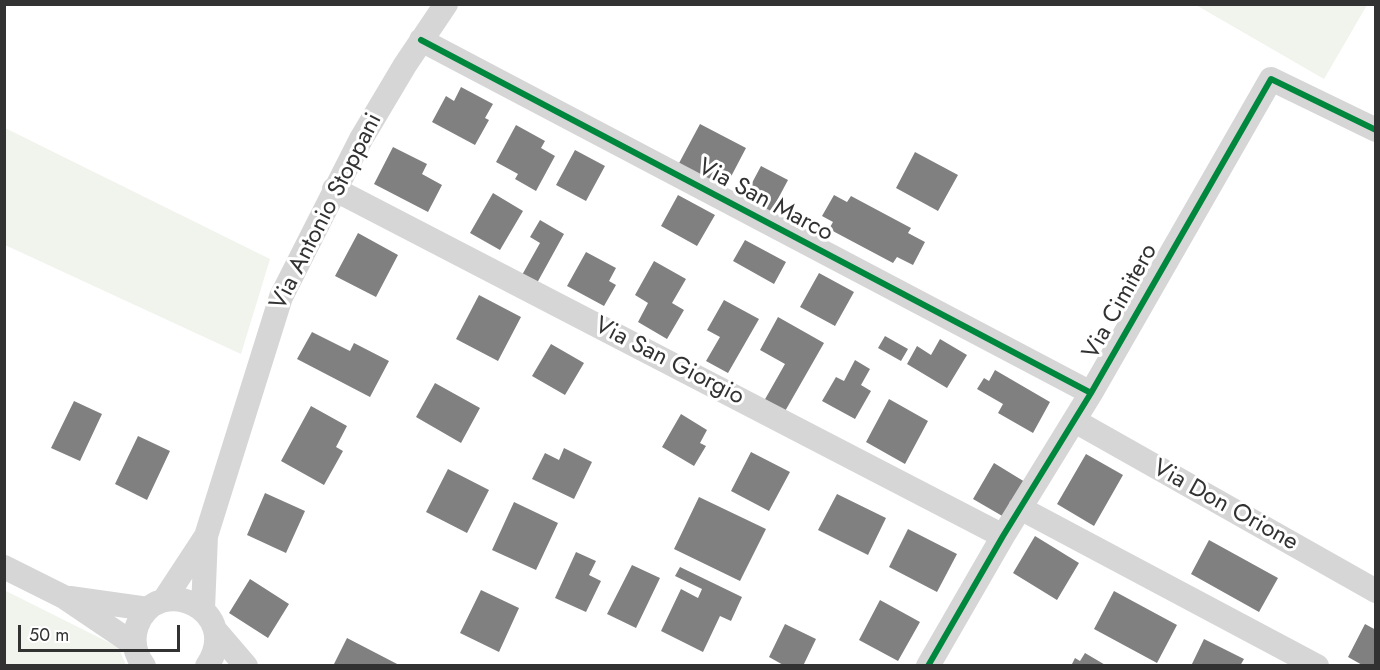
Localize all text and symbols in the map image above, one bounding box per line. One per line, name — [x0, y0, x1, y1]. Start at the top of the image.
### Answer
street label: Via Antonio Stoppani — [265, 109, 389, 315]
street label: Via San Marco — [693, 153, 837, 249]
street label: Via Cimitero — [1077, 239, 1165, 365]
street label: Via San Giorgio — [589, 312, 749, 412]
street label: Via Don Orione — [1147, 454, 1303, 558]
scale bar — [21, 613, 183, 651]
text: 50 m — [29, 622, 69, 648]

